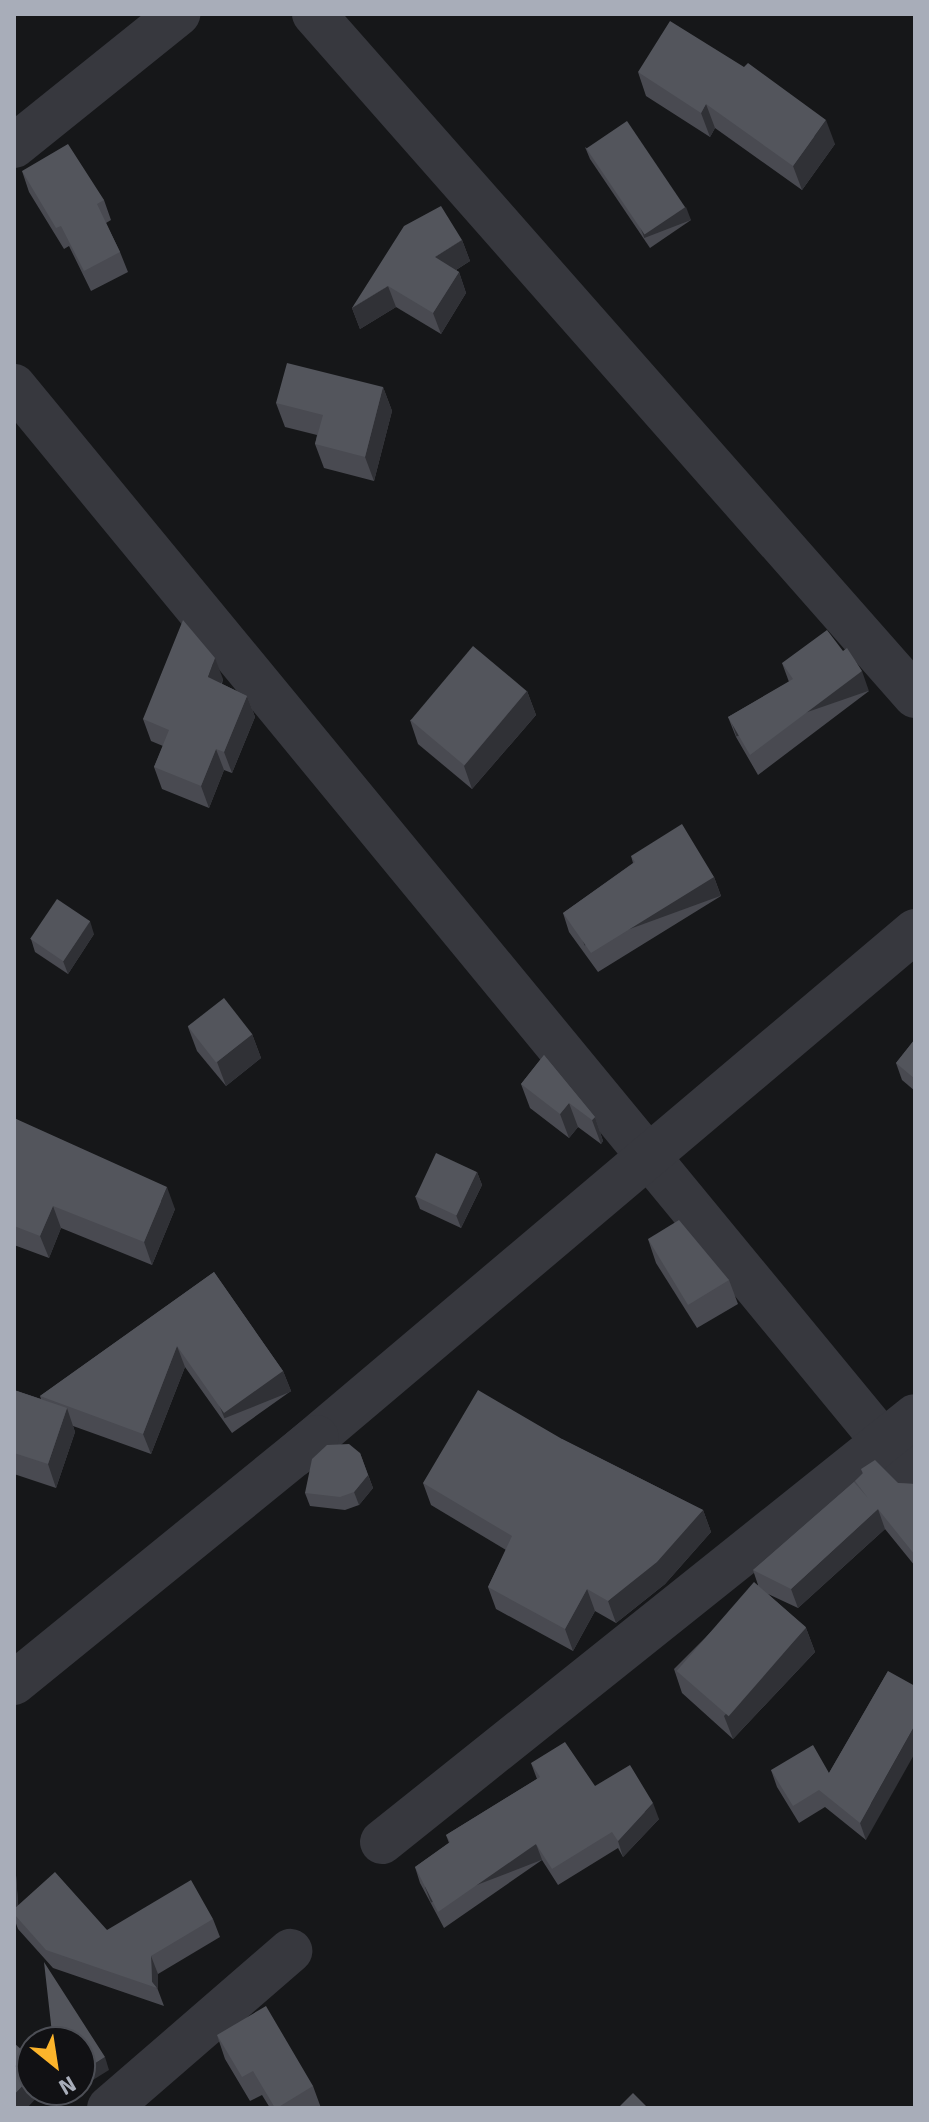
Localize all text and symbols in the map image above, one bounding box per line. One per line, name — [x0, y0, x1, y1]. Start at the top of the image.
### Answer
north arrow — [16, 2026, 96, 2106]
text: N — [54, 2070, 81, 2101]

